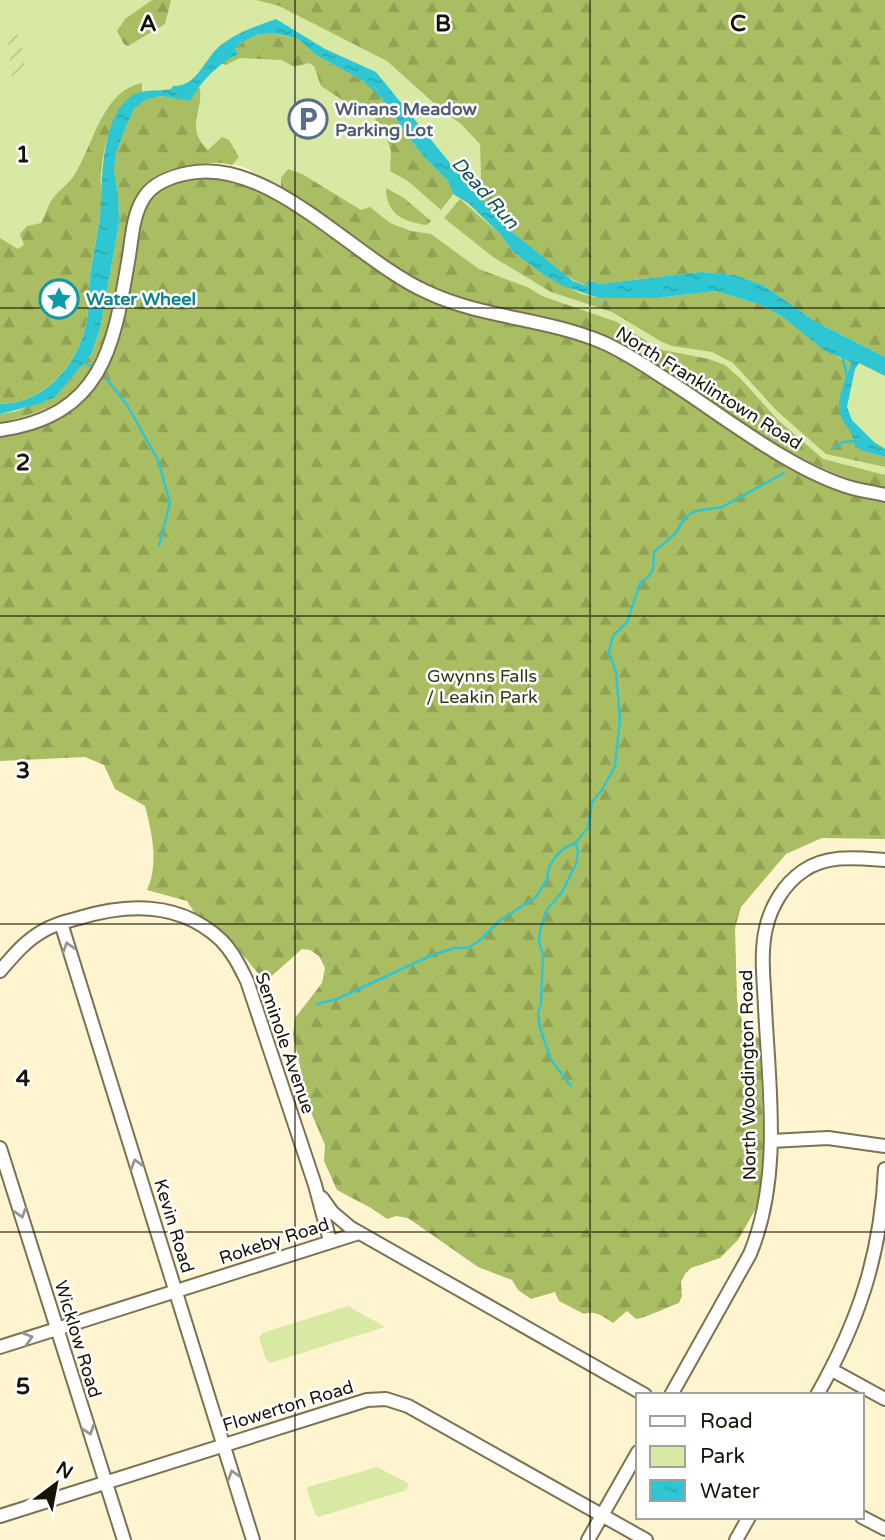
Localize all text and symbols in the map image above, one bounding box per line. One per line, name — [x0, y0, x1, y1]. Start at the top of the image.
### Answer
text: A — [139, 10, 157, 38]
text: B — [435, 10, 451, 38]
text: C — [730, 10, 746, 38]
parking icon: Winans Meadow Parking Lot — [287, 98, 329, 140]
place label: Winans Meadow Parking Lot — [335, 98, 477, 141]
text: 1 — [16, 141, 30, 169]
water label: Dead Run — [447, 153, 523, 234]
place icon: Water Wheel — [38, 278, 80, 320]
place label: Water Wheel — [86, 288, 196, 310]
street label: North Franklintown Road — [612, 322, 806, 454]
text: 2 — [16, 449, 30, 477]
park label: Gwynns Falls / Leakin Park — [426, 665, 538, 708]
text: 3 — [16, 757, 30, 785]
one-way arrow — [62, 941, 76, 954]
street label: Seminole Avenue — [251, 969, 319, 1117]
street label: North Woodington Road — [735, 970, 761, 1180]
text: 4 — [16, 1065, 31, 1093]
one-way arrow — [130, 1158, 144, 1171]
street label: Kevin Road — [149, 1176, 199, 1276]
one-way arrow — [12, 1207, 27, 1219]
street label: Rokeby Road — [216, 1213, 332, 1269]
street label: Wicklow Road — [50, 1278, 106, 1400]
one-way arrow — [22, 1331, 34, 1346]
text: 5 — [16, 1373, 30, 1401]
street label: Flowerton Road — [220, 1376, 356, 1436]
legend — [636, 1393, 864, 1519]
text: Road — [700, 1409, 753, 1434]
one-way arrow — [81, 1423, 95, 1436]
text: Park — [700, 1444, 745, 1469]
north arrow — [21, 1449, 91, 1519]
text: N — [52, 1457, 77, 1484]
one-way arrow — [227, 1469, 241, 1482]
text: Water — [700, 1479, 760, 1504]

